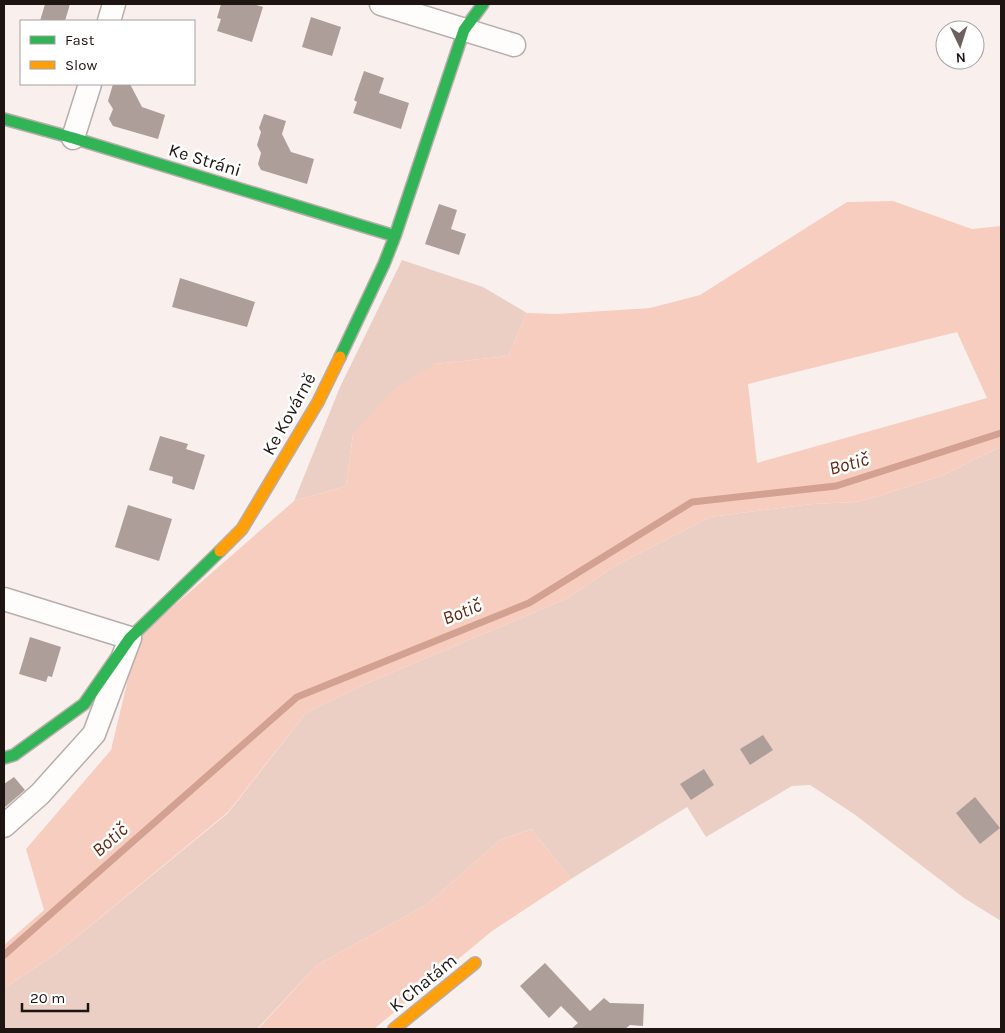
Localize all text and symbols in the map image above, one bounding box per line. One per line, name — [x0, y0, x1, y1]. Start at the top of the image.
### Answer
legend — [20, 20, 195, 85]
north arrow — [935, 20, 985, 70]
text: Fast — [65, 31, 95, 49]
text: N — [955, 49, 966, 66]
text: Slow — [65, 56, 97, 74]
street label: Ke Stráni — [166, 139, 244, 181]
street label: Ke Kovárně — [257, 369, 321, 459]
water label: Botič — [827, 448, 872, 480]
water label: Botič — [439, 594, 486, 630]
water label: Botič — [88, 818, 133, 862]
street label: K Chatám — [385, 949, 461, 1017]
scale bar — [22, 980, 89, 1012]
text: 20 m — [30, 989, 65, 1007]

